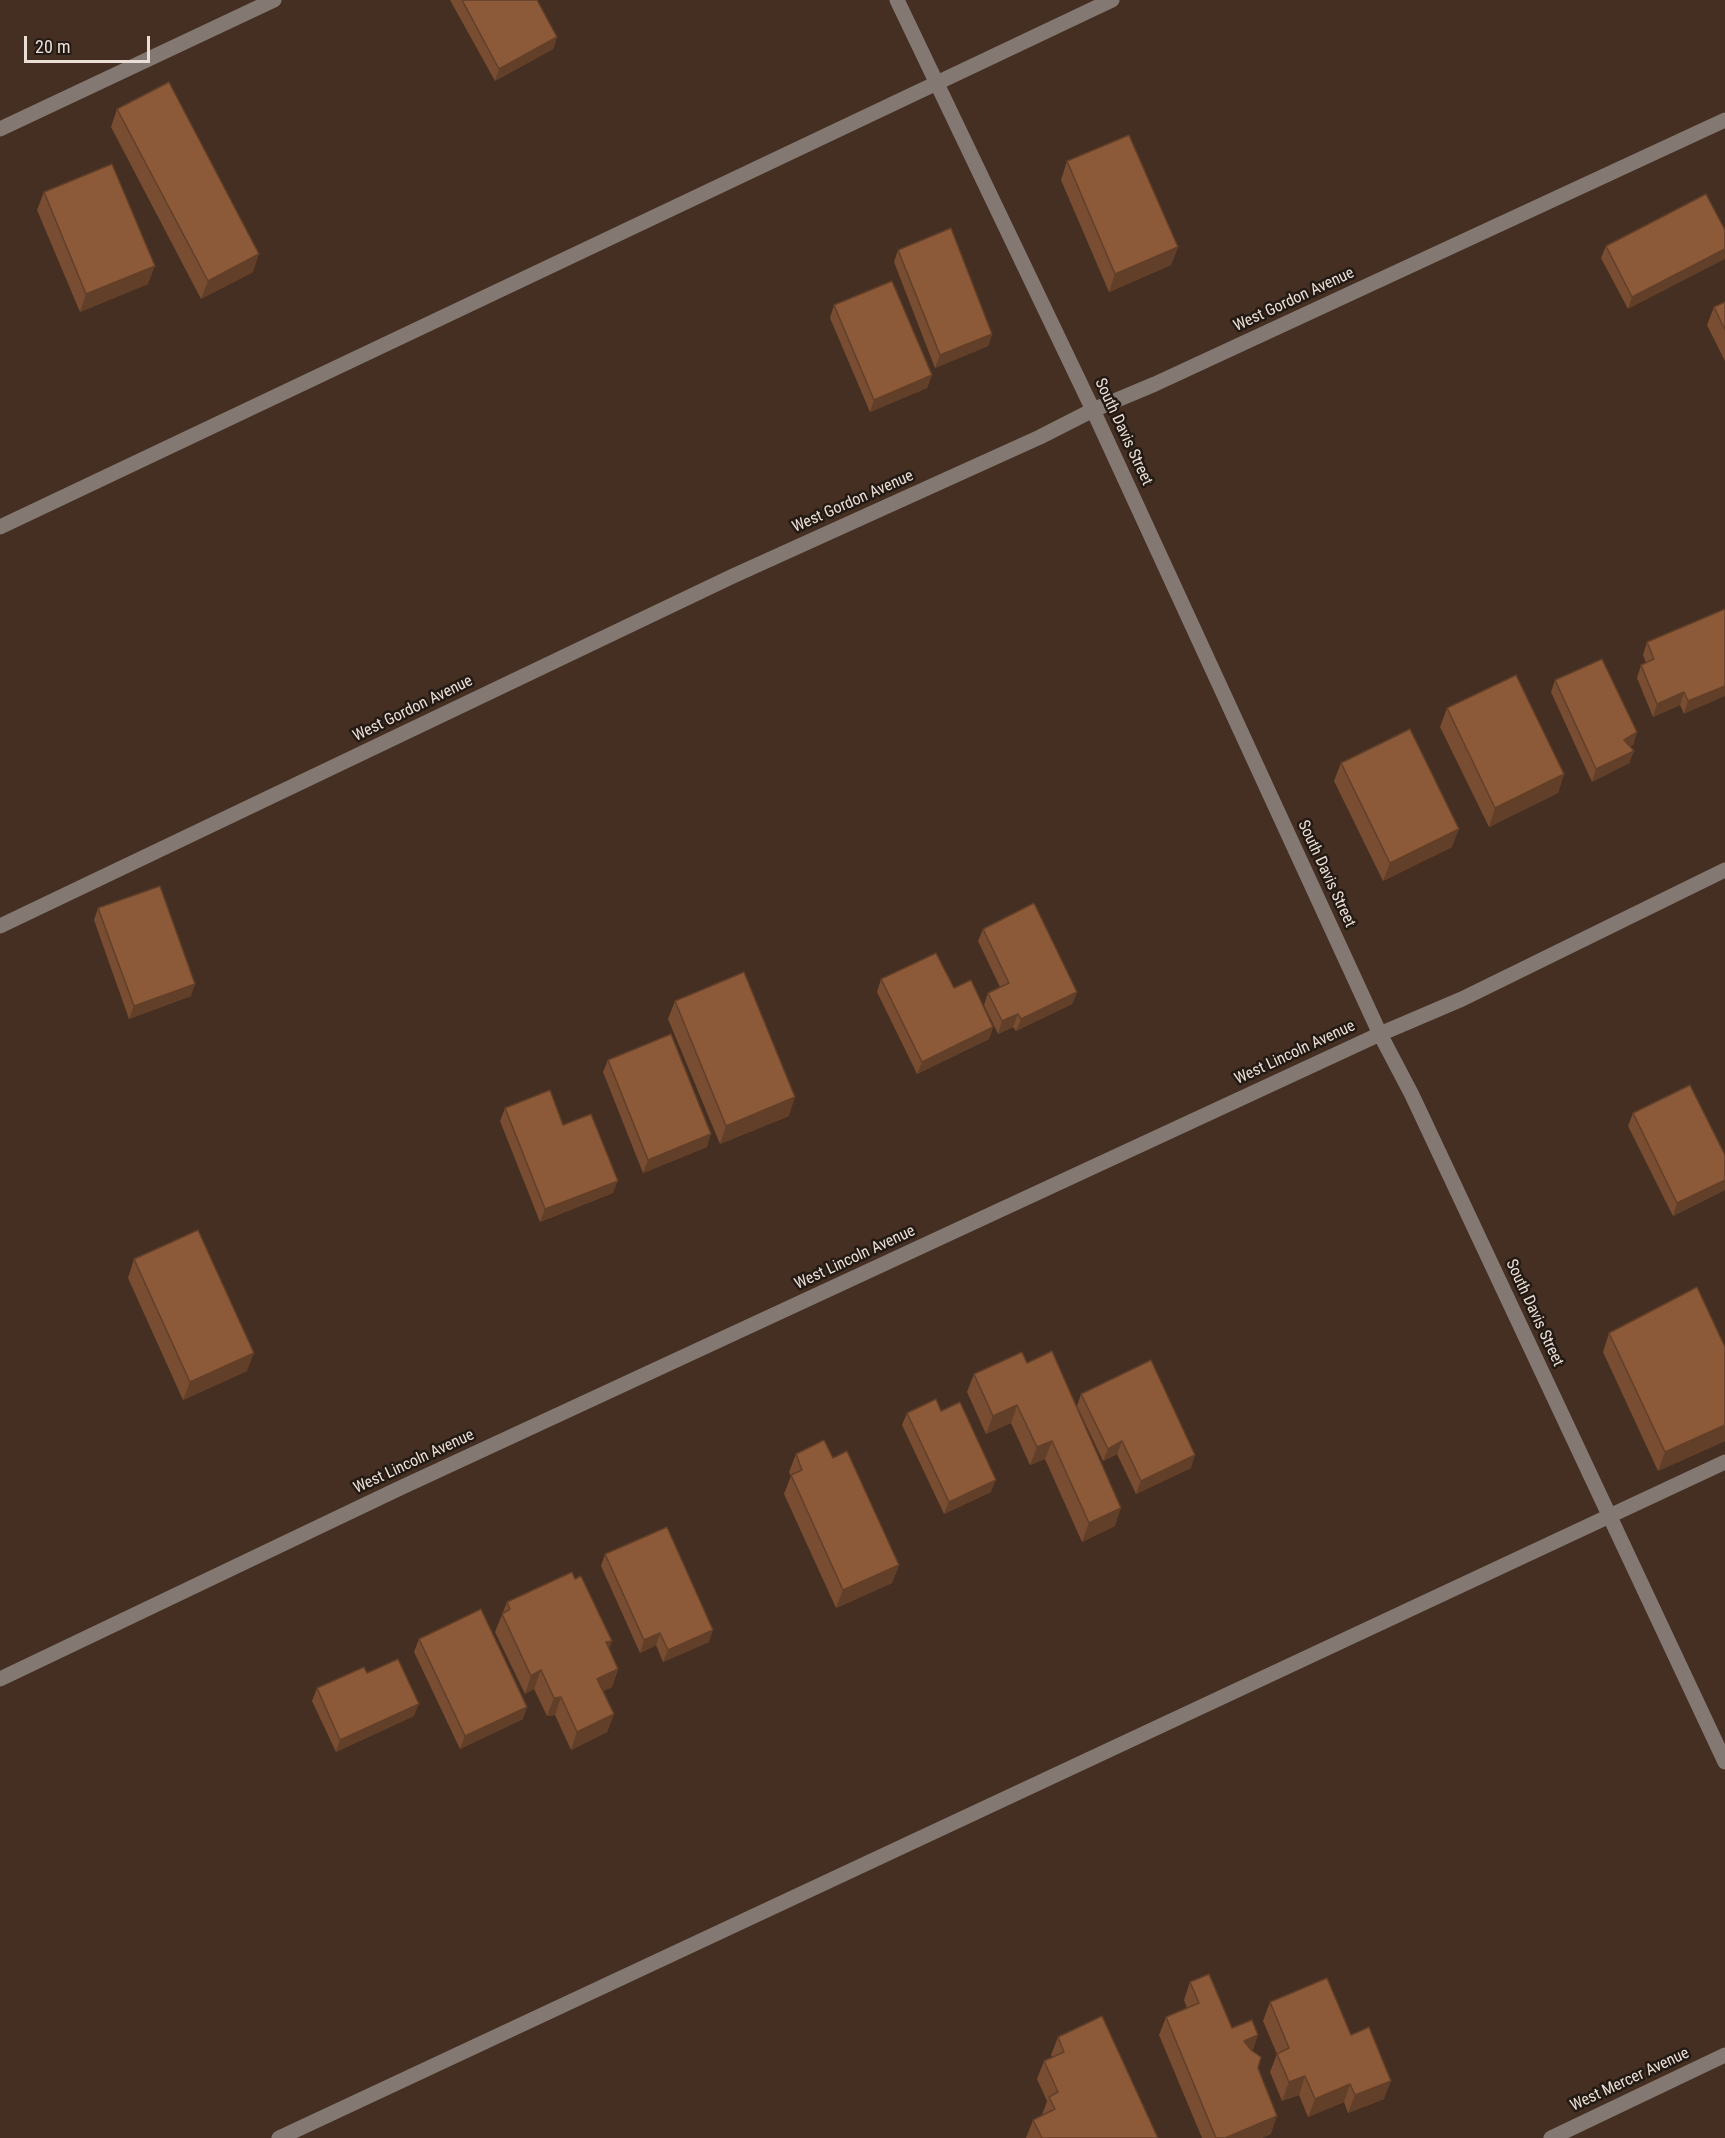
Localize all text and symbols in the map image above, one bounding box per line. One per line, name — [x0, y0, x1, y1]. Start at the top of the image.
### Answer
scale bar — [27, 24, 153, 62]
text: 20 m — [35, 36, 70, 57]
street label: West Gordon Avenue — [1231, 264, 1357, 336]
street label: South Davis Street — [1090, 375, 1156, 489]
street label: West Gordon Avenue — [789, 467, 917, 537]
street label: West Gordon Avenue — [350, 672, 476, 746]
street label: South Davis Street — [1293, 817, 1359, 931]
street label: West Lincoln Avenue — [1232, 1017, 1358, 1089]
street label: West Lincoln Avenue — [792, 1222, 918, 1294]
street label: South Davis Street — [1501, 1256, 1567, 1370]
street label: West Lincoln Avenue — [351, 1426, 477, 1498]
street label: West Mercer Avenue — [1568, 2044, 1692, 2116]

